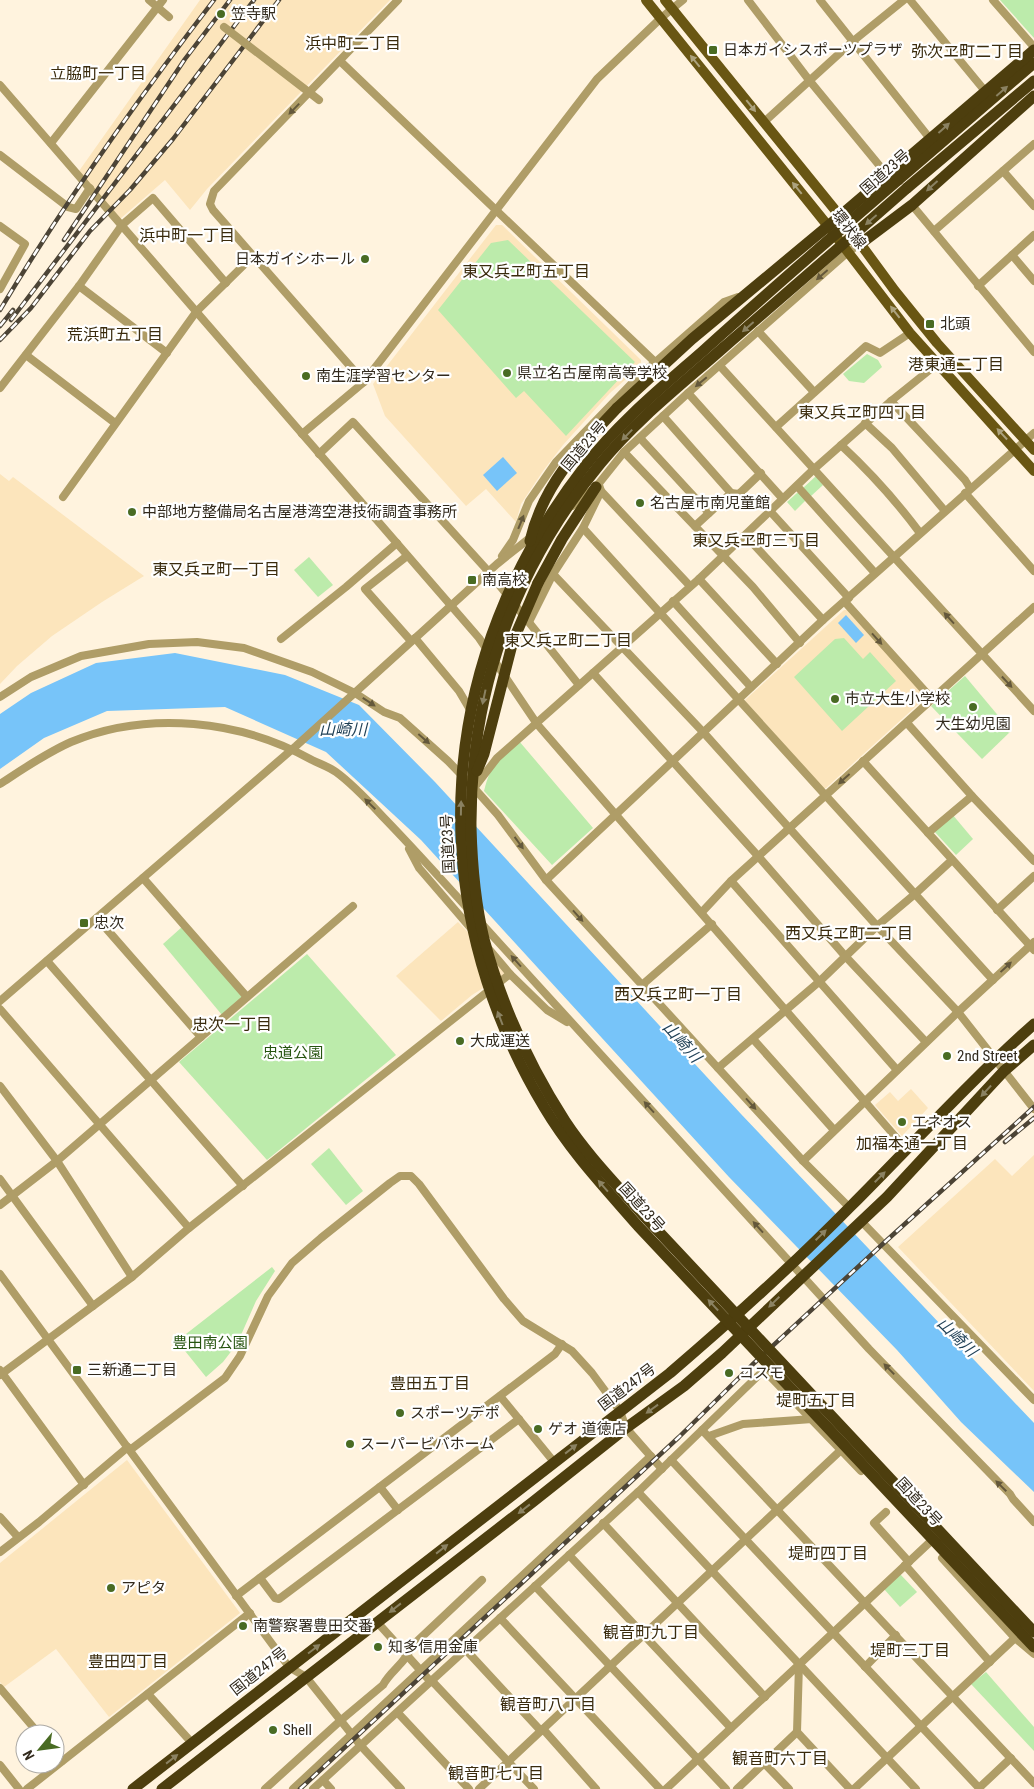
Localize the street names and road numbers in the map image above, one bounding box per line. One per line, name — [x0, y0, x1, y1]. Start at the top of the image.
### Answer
street label: 国道23号 — [857, 146, 913, 198]
street label: 環状線 — [828, 206, 870, 252]
street label: 国道23号 — [558, 417, 610, 475]
street label: 国道23号 — [437, 814, 459, 874]
street label: 国道23号 — [615, 1179, 669, 1235]
street label: 国道247号 — [595, 1360, 659, 1414]
street label: 国道23号 — [892, 1474, 946, 1530]
street label: 国道247号 — [227, 1643, 291, 1699]

